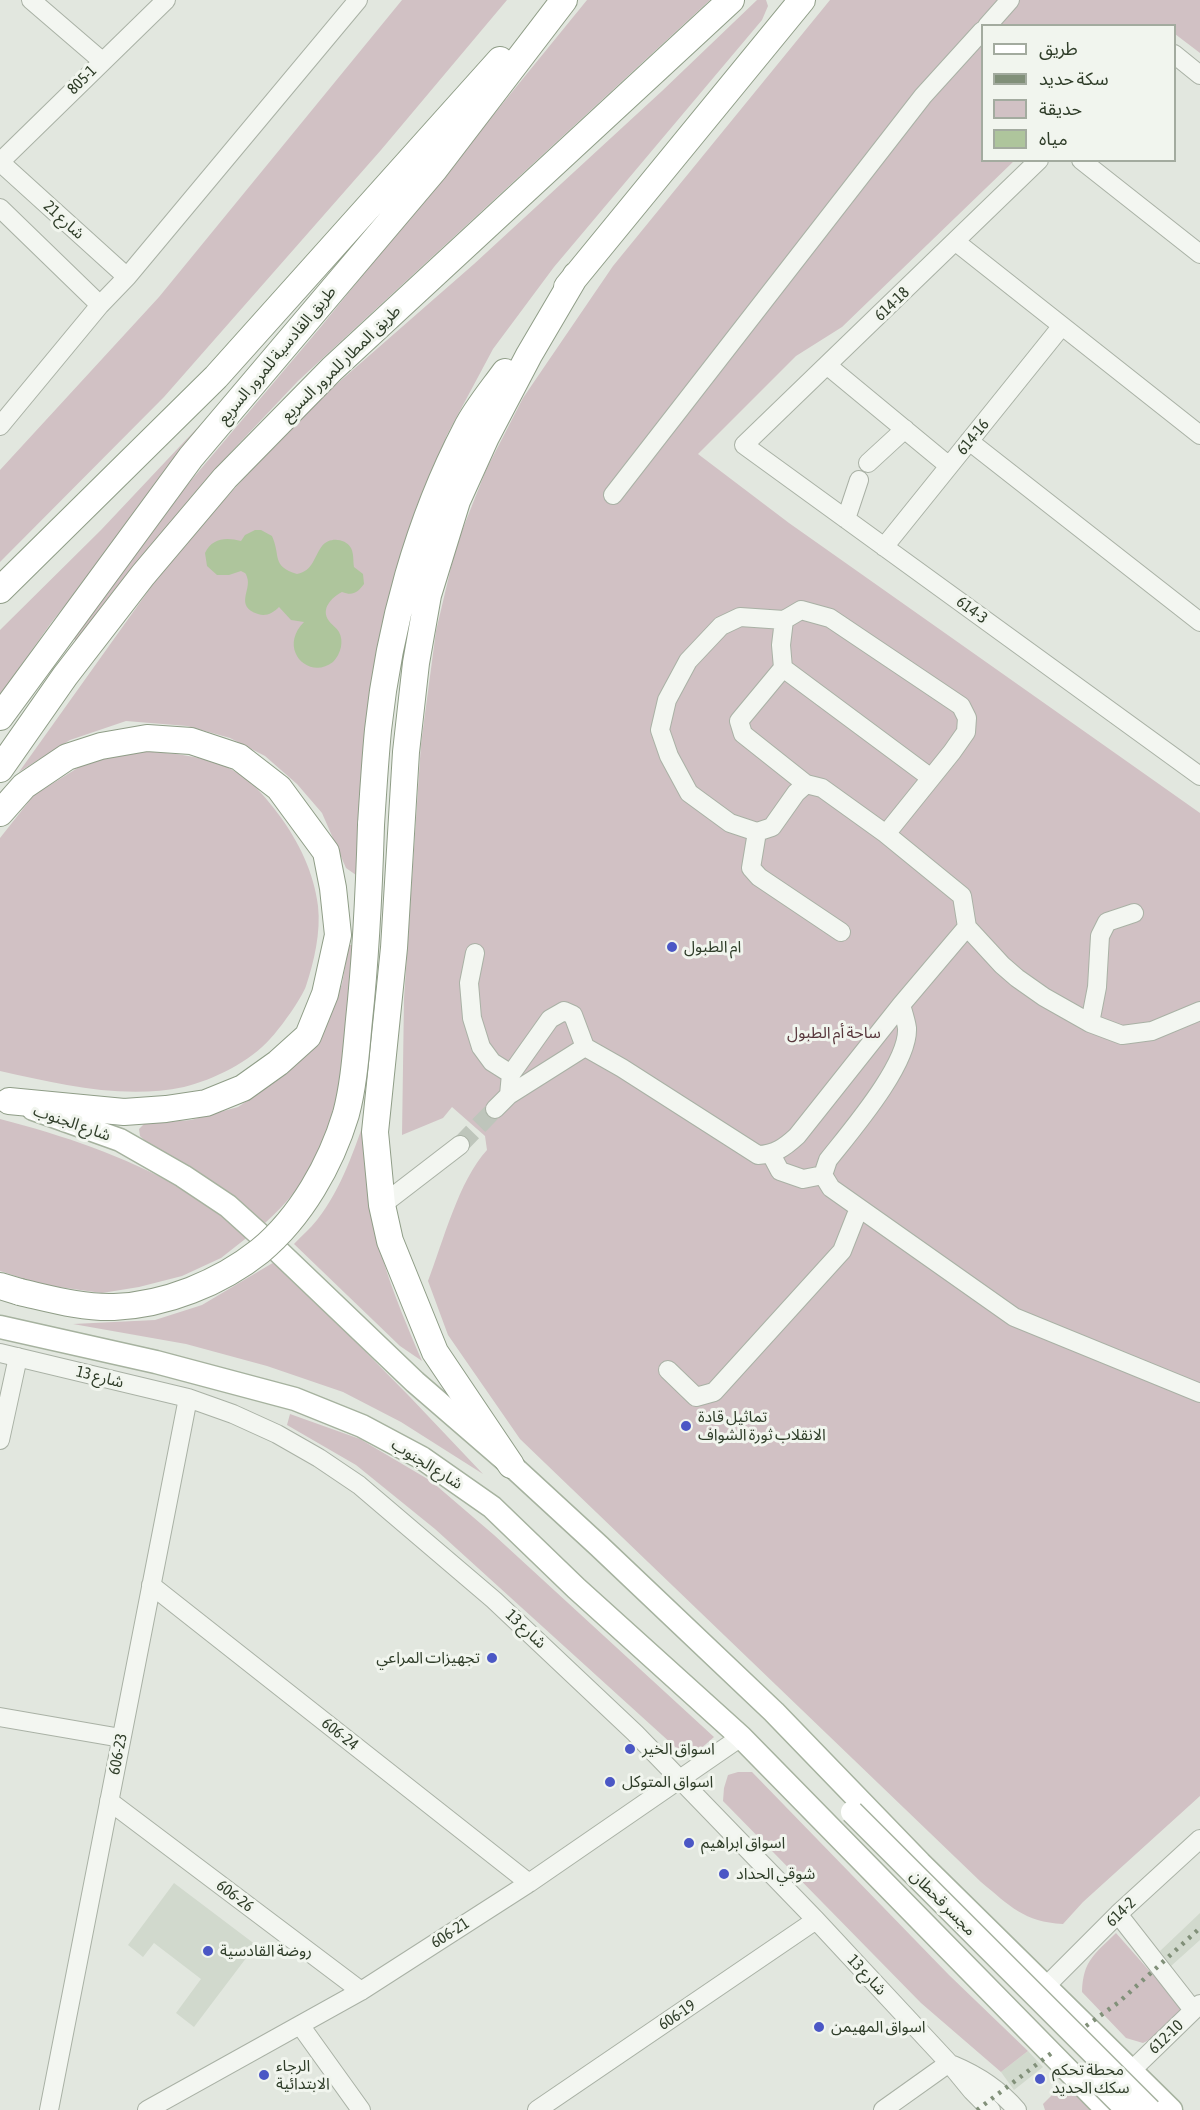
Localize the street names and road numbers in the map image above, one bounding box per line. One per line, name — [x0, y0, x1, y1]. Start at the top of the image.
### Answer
street label: 805-1 — [63, 61, 101, 99]
street label: شارع 21 — [40, 197, 88, 243]
street label: طريق القادسية للمرور السريع — [214, 282, 340, 428]
street label: 614-18 — [871, 283, 913, 325]
street label: طريق المطار للمرور السريع — [277, 301, 405, 425]
street label: 614-16 — [953, 415, 993, 459]
street label: 614-3 — [953, 592, 991, 628]
street label: شارع الجنوب — [31, 1101, 113, 1145]
street label: شارع 13 — [74, 1362, 126, 1392]
street label: شارع الجنوب — [388, 1435, 466, 1493]
street label: شارع 13 — [502, 1605, 550, 1653]
street label: 606-24 — [318, 1714, 362, 1754]
street label: 606-23 — [105, 1732, 131, 1776]
street label: مجسر قحطان — [906, 1866, 980, 1940]
street label: 606-26 — [213, 1876, 257, 1916]
street label: 614-2 — [1102, 1893, 1140, 1931]
street label: 606-21 — [427, 1914, 473, 1952]
street label: شارع 13 — [843, 1951, 891, 1999]
street label: 606-19 — [655, 1996, 699, 2034]
street label: 612-10 — [1145, 2016, 1187, 2058]

